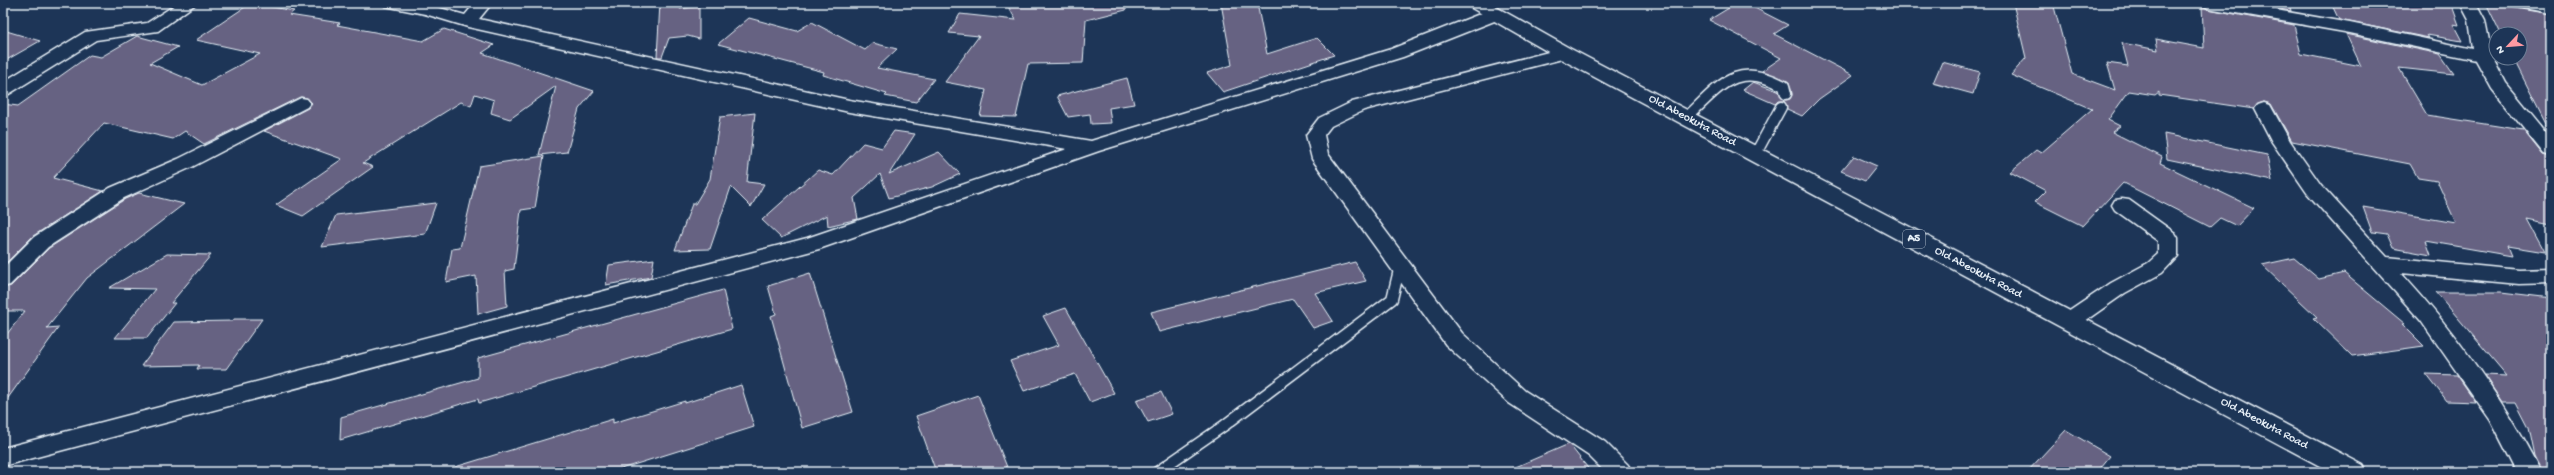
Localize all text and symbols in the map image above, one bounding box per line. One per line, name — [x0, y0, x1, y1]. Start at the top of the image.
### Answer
north arrow — [2488, 26, 2528, 66]
text: N — [2494, 44, 2508, 55]
street label: Old Abeokuta Road — [1646, 92, 1739, 150]
road number: A5 — [1903, 230, 1925, 248]
street label: Old Abeokuta Road — [1932, 244, 2025, 302]
street label: Old Abeokuta Road — [2218, 395, 2311, 453]

